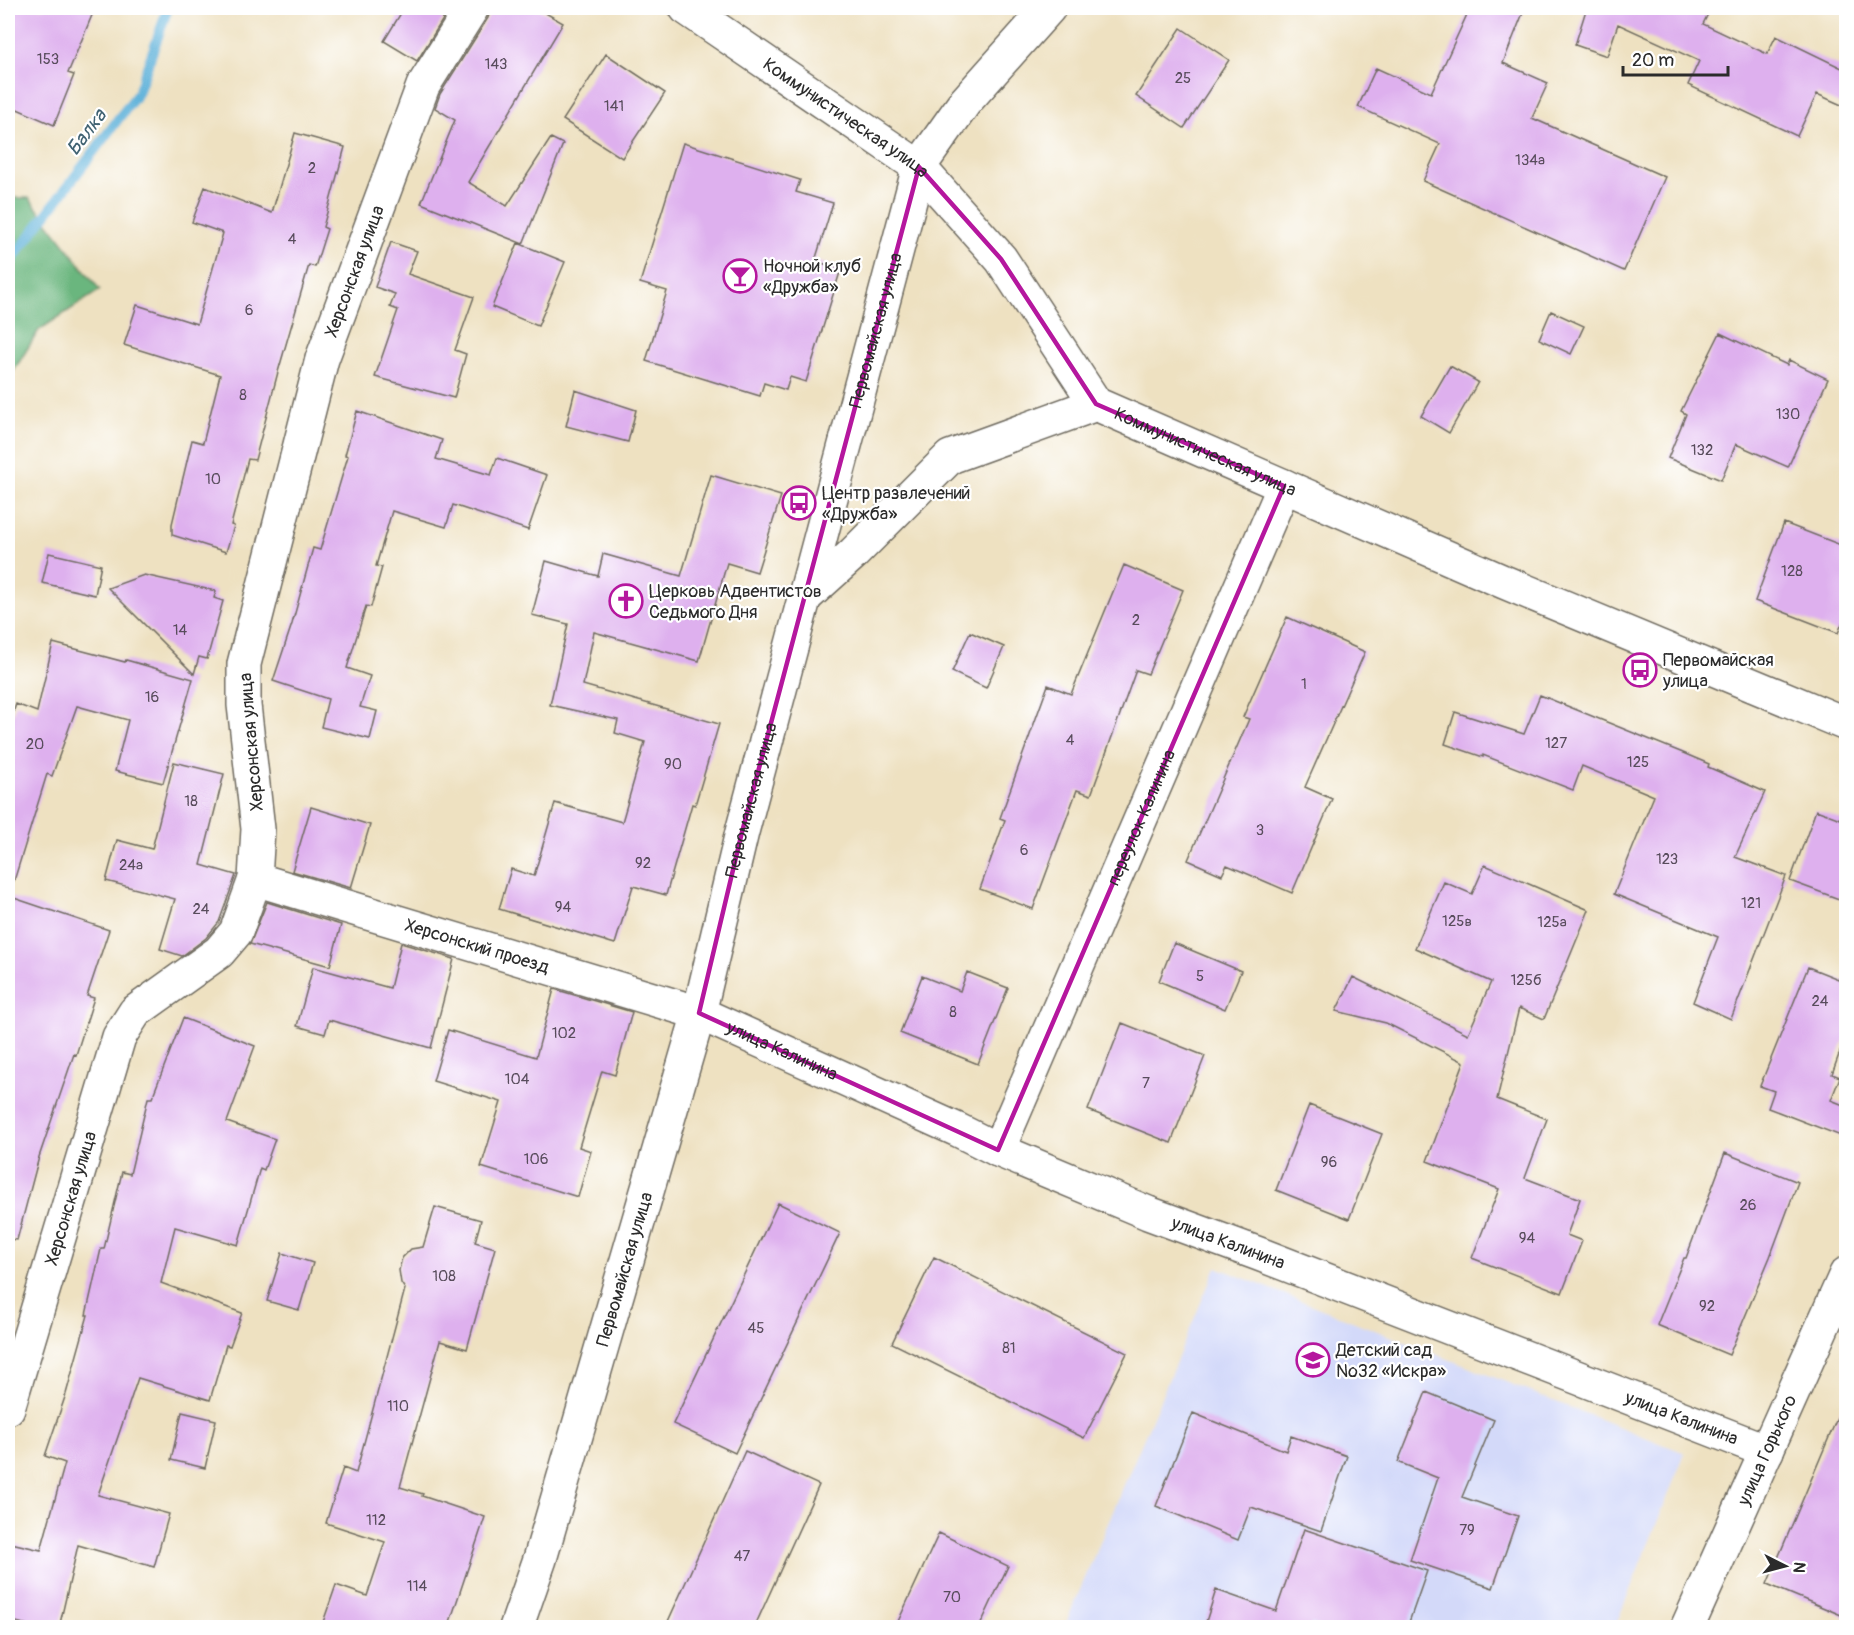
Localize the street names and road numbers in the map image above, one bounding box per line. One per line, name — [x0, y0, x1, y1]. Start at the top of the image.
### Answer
street label: Коммунистическая улица — [758, 53, 934, 183]
street label: Херсонская улица — [320, 202, 390, 341]
street label: Первомайская улица — [844, 250, 908, 410]
street label: Коммунистическая улица — [1111, 402, 1300, 502]
street label: Херсонская улица — [234, 672, 269, 812]
street label: Первомайская улица — [721, 720, 783, 880]
street label: переулок Калинина — [1102, 746, 1181, 889]
street label: Херсонский проезд — [402, 914, 552, 979]
street label: улица Калинина — [722, 1016, 841, 1086]
street label: Херсонская улица — [40, 1128, 102, 1268]
street label: Первомайская улица — [592, 1189, 658, 1349]
street label: улица Калинина — [1167, 1211, 1288, 1275]
street label: улица Калинина — [1621, 1386, 1741, 1451]
street label: улица Горького — [1732, 1391, 1802, 1510]

